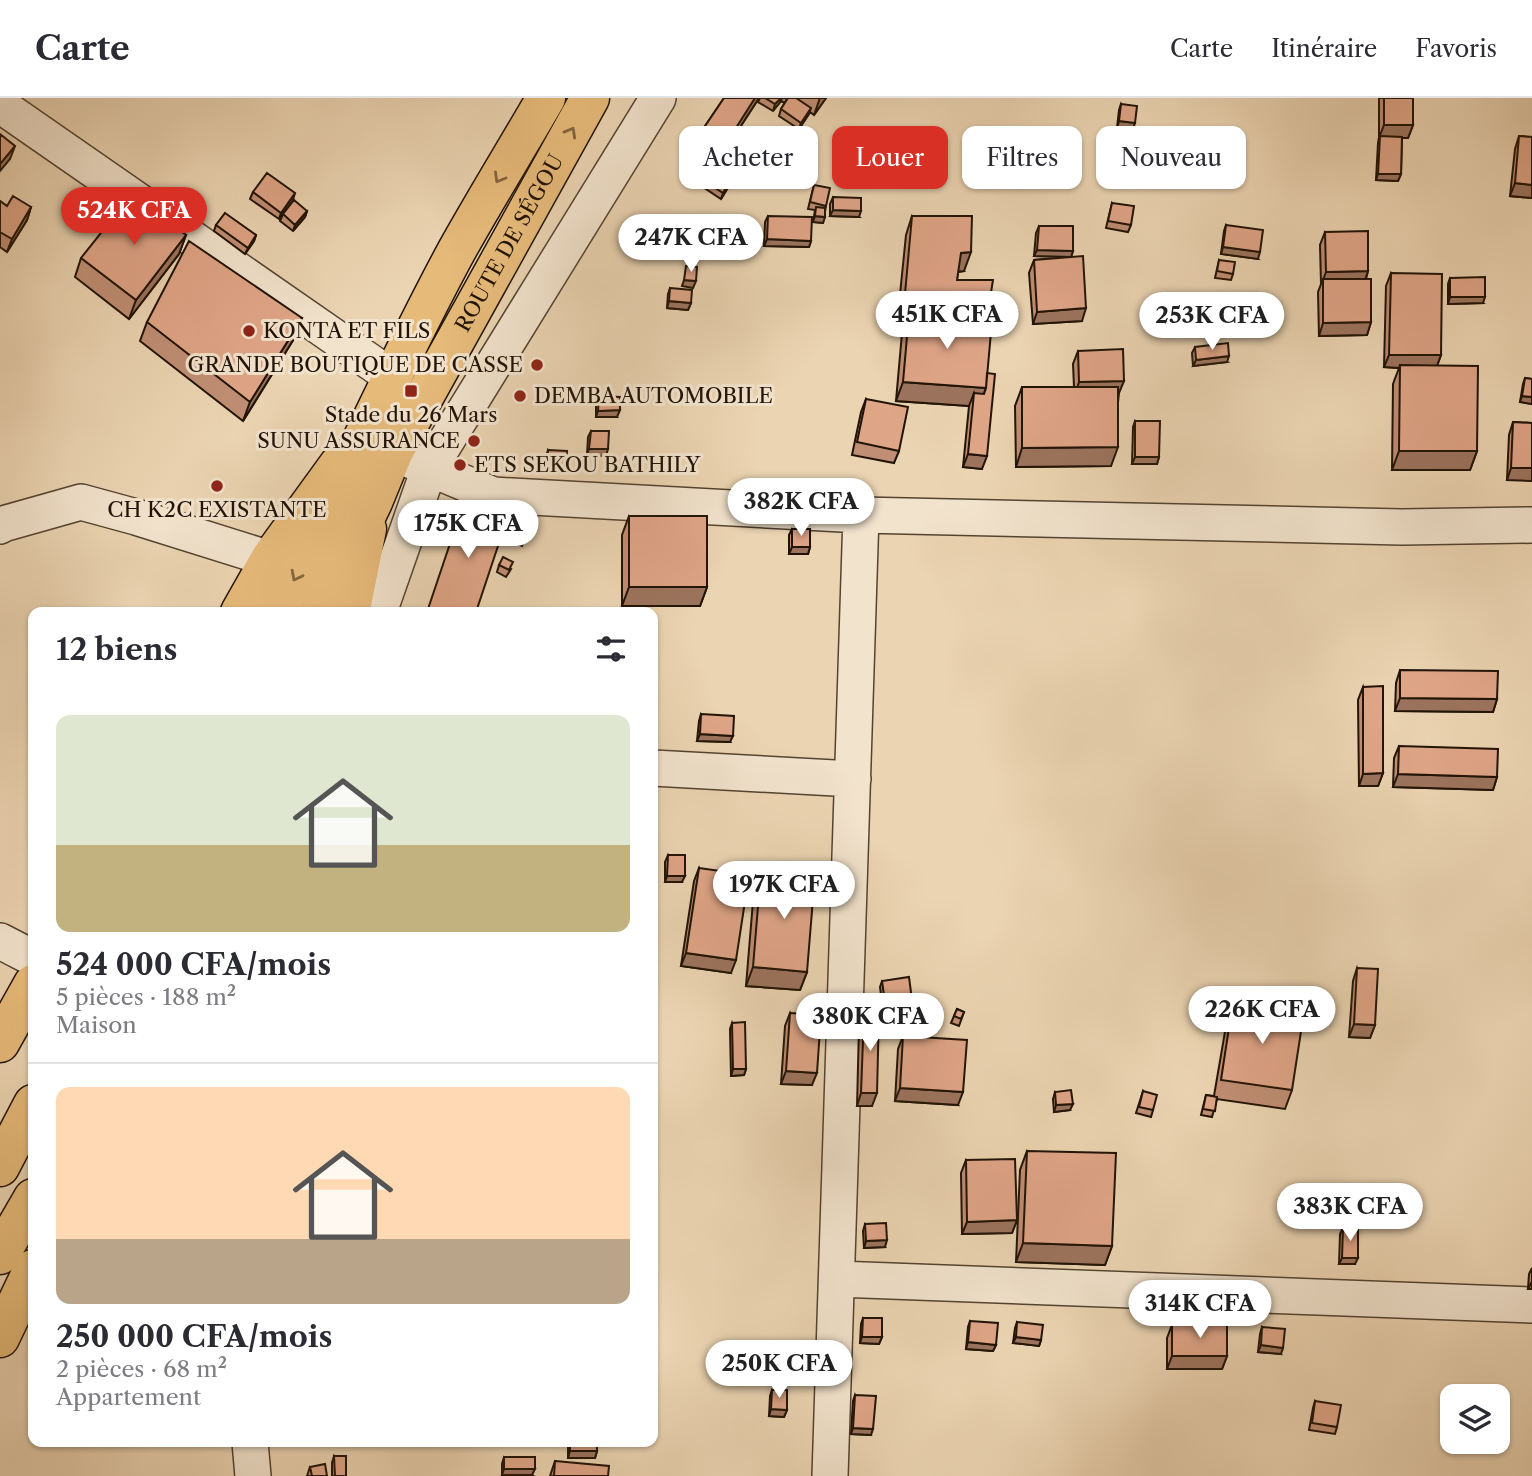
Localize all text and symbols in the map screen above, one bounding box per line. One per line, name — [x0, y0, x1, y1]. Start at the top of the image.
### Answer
text: Carte — [35, 28, 130, 69]
text: Carte — [1170, 34, 1233, 63]
text: Itinéraire — [1271, 34, 1377, 63]
text: Favoris — [1415, 34, 1497, 63]
one-way arrow — [563, 126, 576, 139]
chip: Acheter — [679, 126, 818, 189]
chip: Louer — [832, 126, 948, 189]
chip: Filtres — [962, 126, 1082, 189]
chip: Nouveau — [1096, 126, 1246, 189]
street label: ROUTE DE SÉGOU — [450, 150, 568, 336]
one-way arrow — [495, 170, 508, 183]
pin: 524K CFA — [62, 188, 206, 247]
text: 524K CFA — [77, 196, 191, 224]
pin: 247K CFA — [619, 214, 763, 274]
text: 247K CFA — [634, 223, 748, 251]
pin: 451K CFA — [875, 292, 1019, 351]
pin: 253K CFA — [1140, 292, 1284, 352]
text: 451K CFA — [892, 300, 1002, 328]
text: 253K CFA — [1155, 301, 1269, 329]
place label: KONTA ET FILS — [263, 318, 430, 343]
marker: KONTA ET FILS — [241, 323, 257, 339]
place label: GRANDE BOUTIQUE DE CASSE — [188, 352, 523, 377]
marker: GRANDE BOUTIQUE DE CASSE — [529, 357, 545, 373]
marker: Stade du 26 Mars — [403, 383, 419, 399]
place label: DEMBA AUTOMOBILE — [534, 383, 773, 408]
marker: DEMBA AUTOMOBILE — [512, 388, 528, 404]
place label: Stade du 26 Mars — [325, 402, 497, 427]
place label: SUNU ASSURANCE — [257, 428, 460, 453]
marker: SUNU ASSURANCE — [466, 433, 482, 449]
place label: ETS SEKOU BATHILY — [474, 452, 702, 477]
marker: ETS SEKOU BATHILY — [452, 457, 468, 473]
marker: CH K2C EXISTANTE — [209, 478, 225, 494]
pin: 382K CFA — [729, 478, 873, 538]
text: 382K CFA — [744, 487, 858, 515]
place label: CH K2C EXISTANTE — [107, 497, 327, 522]
pin: 175K CFA — [396, 500, 540, 560]
text: 175K CFA — [414, 509, 522, 537]
one-way arrow — [291, 569, 305, 581]
icon: filters — [592, 630, 630, 668]
text: 12 biens — [56, 631, 177, 668]
icon: home — [280, 760, 406, 886]
pin: 197K CFA — [712, 862, 856, 921]
text: 197K CFA — [729, 870, 839, 898]
text: 524 000 CFA/mois — [56, 946, 331, 983]
text: 5 pièces · 188 m² — [56, 983, 236, 1011]
pin: 226K CFA — [1190, 986, 1334, 1046]
pin: 380K CFA — [798, 993, 942, 1053]
text: 226K CFA — [1205, 995, 1320, 1023]
text: 380K CFA — [812, 1002, 928, 1030]
text: Maison — [56, 1011, 137, 1039]
icon: home — [280, 1132, 406, 1258]
pin: 383K CFA — [1278, 1184, 1422, 1243]
text: 383K CFA — [1293, 1192, 1407, 1220]
pin: 314K CFA — [1128, 1280, 1272, 1340]
text: 314K CFA — [1144, 1289, 1256, 1317]
text: 250 000 CFA/mois — [56, 1318, 332, 1355]
pin: 250K CFA — [707, 1340, 851, 1400]
text: 250K CFA — [721, 1349, 837, 1377]
text: 2 pièces · 68 m² — [56, 1355, 227, 1383]
text: Appartement — [56, 1383, 201, 1411]
map controls — [1440, 1384, 1510, 1454]
button: layers — [1440, 1384, 1510, 1454]

